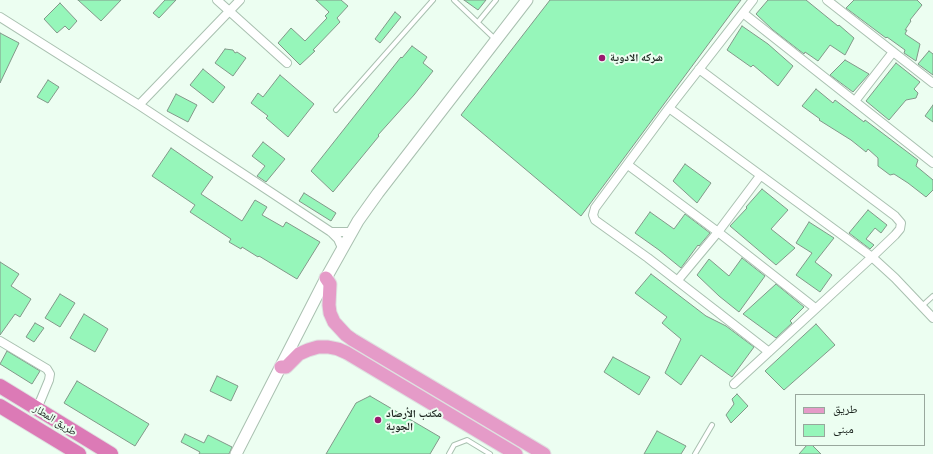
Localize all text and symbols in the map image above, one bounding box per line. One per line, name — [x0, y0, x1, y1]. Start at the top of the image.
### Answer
place label: شركه الادوية — [610, 51, 663, 65]
marker: شركه الادوية — [597, 53, 607, 63]
legend — [795, 394, 925, 446]
street label: طريق المطار — [31, 401, 79, 439]
text: طريق — [833, 401, 858, 416]
place label: مكتب الأرصاد الجوية — [386, 407, 442, 433]
marker: مكتب الأرصاد الجوية — [373, 415, 383, 425]
text: مبنى — [833, 421, 854, 436]

